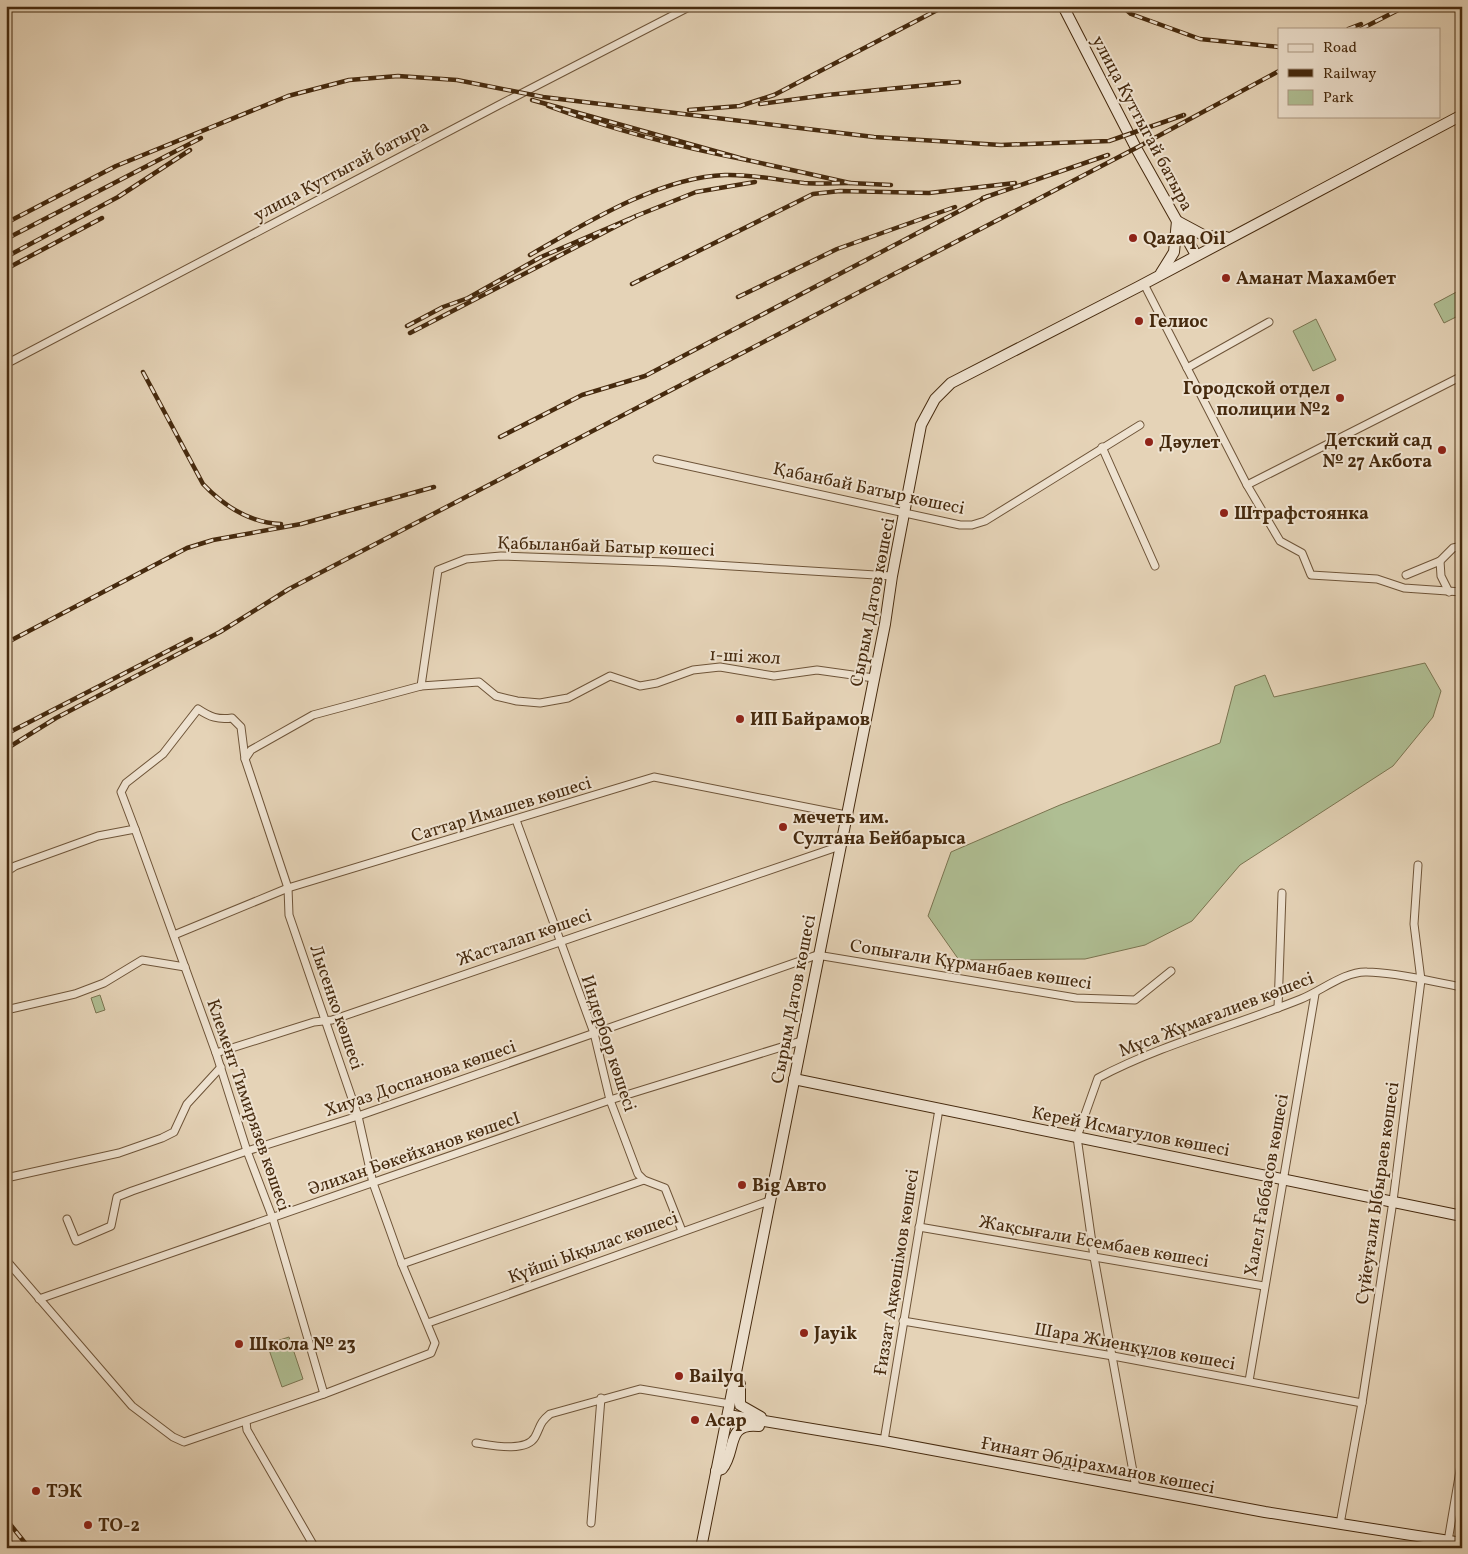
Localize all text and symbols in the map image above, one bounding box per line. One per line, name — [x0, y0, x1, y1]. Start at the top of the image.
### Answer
legend — [1278, 28, 1440, 118]
street label: улица Куттыгай батыра — [1085, 32, 1199, 216]
text: Road — [1323, 38, 1357, 59]
text: Railway — [1323, 64, 1376, 85]
text: Park — [1323, 88, 1354, 109]
street label: улица Куттыгай батыра — [250, 114, 434, 228]
place label: Qazaq Oil — [1143, 227, 1226, 252]
marker: Qazaq Oil — [1127, 232, 1139, 244]
place label: Аманат Махамбет — [1236, 267, 1396, 292]
marker: Аманат Махамбет — [1220, 272, 1232, 284]
place label: Гелиос — [1149, 310, 1208, 335]
marker: Гелиос — [1133, 315, 1145, 327]
place label: Городской отдел полиции №2 — [1183, 377, 1330, 423]
marker: Городской отдел полиции №2 — [1334, 392, 1346, 404]
place label: Детский сад № 27 Акбота — [1323, 429, 1432, 475]
place label: Дәулет — [1159, 431, 1220, 456]
marker: Дәулет — [1143, 436, 1155, 448]
marker: Детский сад № 27 Акбота — [1436, 444, 1448, 456]
street label: Қабанбай Батыр көшесі — [771, 457, 967, 522]
place label: Штрафстоянка — [1234, 502, 1369, 527]
marker: Штрафстоянка — [1218, 507, 1230, 519]
street label: Сырым Датов көшесі — [845, 516, 902, 689]
street label: Қабыланбай Батыр көшесі — [497, 531, 715, 564]
street label: 1-ші жол — [709, 643, 781, 672]
place label: ИП Байрамов — [750, 708, 870, 733]
marker: ИП Байрамов — [734, 713, 746, 725]
street label: Саттар Имашев көшесі — [408, 771, 595, 850]
place label: мечеть им. Султана Бейбарыса — [793, 806, 966, 852]
marker: мечеть им. Султана Бейбарыса — [777, 821, 789, 833]
street label: Жасталап көшесі — [454, 904, 595, 973]
street label: Сырым Датов көшесі — [766, 913, 823, 1086]
street label: Сопығали Құрманбаев көшесі — [848, 934, 1094, 997]
street label: Лысенко көшесі — [302, 942, 369, 1073]
street label: Мұса Жұмағалиев көшесі — [1115, 967, 1318, 1064]
street label: Индербор көшесі — [574, 972, 641, 1115]
street label: Клемент Тимирязев көшесі — [199, 996, 296, 1215]
street label: Хиуаз Доспанова көшесі — [321, 1035, 520, 1124]
street label: Сүйеуғали Ыбыраев көшесi — [1350, 1080, 1407, 1306]
street label: Халел Ғаббасов көшесі — [1239, 1092, 1296, 1279]
street label: Керей Исмагулов көшесі — [1029, 1101, 1232, 1164]
street label: Әлихан Бөкейханов көшесI — [305, 1106, 524, 1203]
street label: Ғиззат Ақкөшімов көшесi — [869, 1167, 926, 1377]
place label: Big Авто — [752, 1174, 827, 1199]
marker: Big Авто — [736, 1179, 748, 1191]
street label: Күйші Ықылас көшесі — [505, 1206, 682, 1291]
street label: Жақсығали Есембаев көшесi — [977, 1210, 1211, 1275]
street label: Шара Жиенқұлов көшесі — [1032, 1317, 1237, 1377]
place label: Jayik — [813, 1322, 857, 1347]
marker: Jayik — [798, 1327, 810, 1339]
place label: Школа № 23 — [249, 1333, 356, 1358]
marker: Школа № 23 — [233, 1338, 245, 1350]
place label: Bailyq — [689, 1365, 744, 1390]
marker: Bailyq — [673, 1370, 685, 1382]
place label: Асар — [705, 1409, 747, 1434]
marker: Асар — [689, 1414, 701, 1426]
street label: Ғинаят Әбдірахманов көшесі — [979, 1432, 1217, 1501]
place label: ТЭК — [46, 1480, 82, 1505]
marker: ТЭК — [30, 1485, 42, 1497]
place label: ТО-2 — [98, 1514, 140, 1539]
marker: ТО-2 — [82, 1519, 94, 1531]

